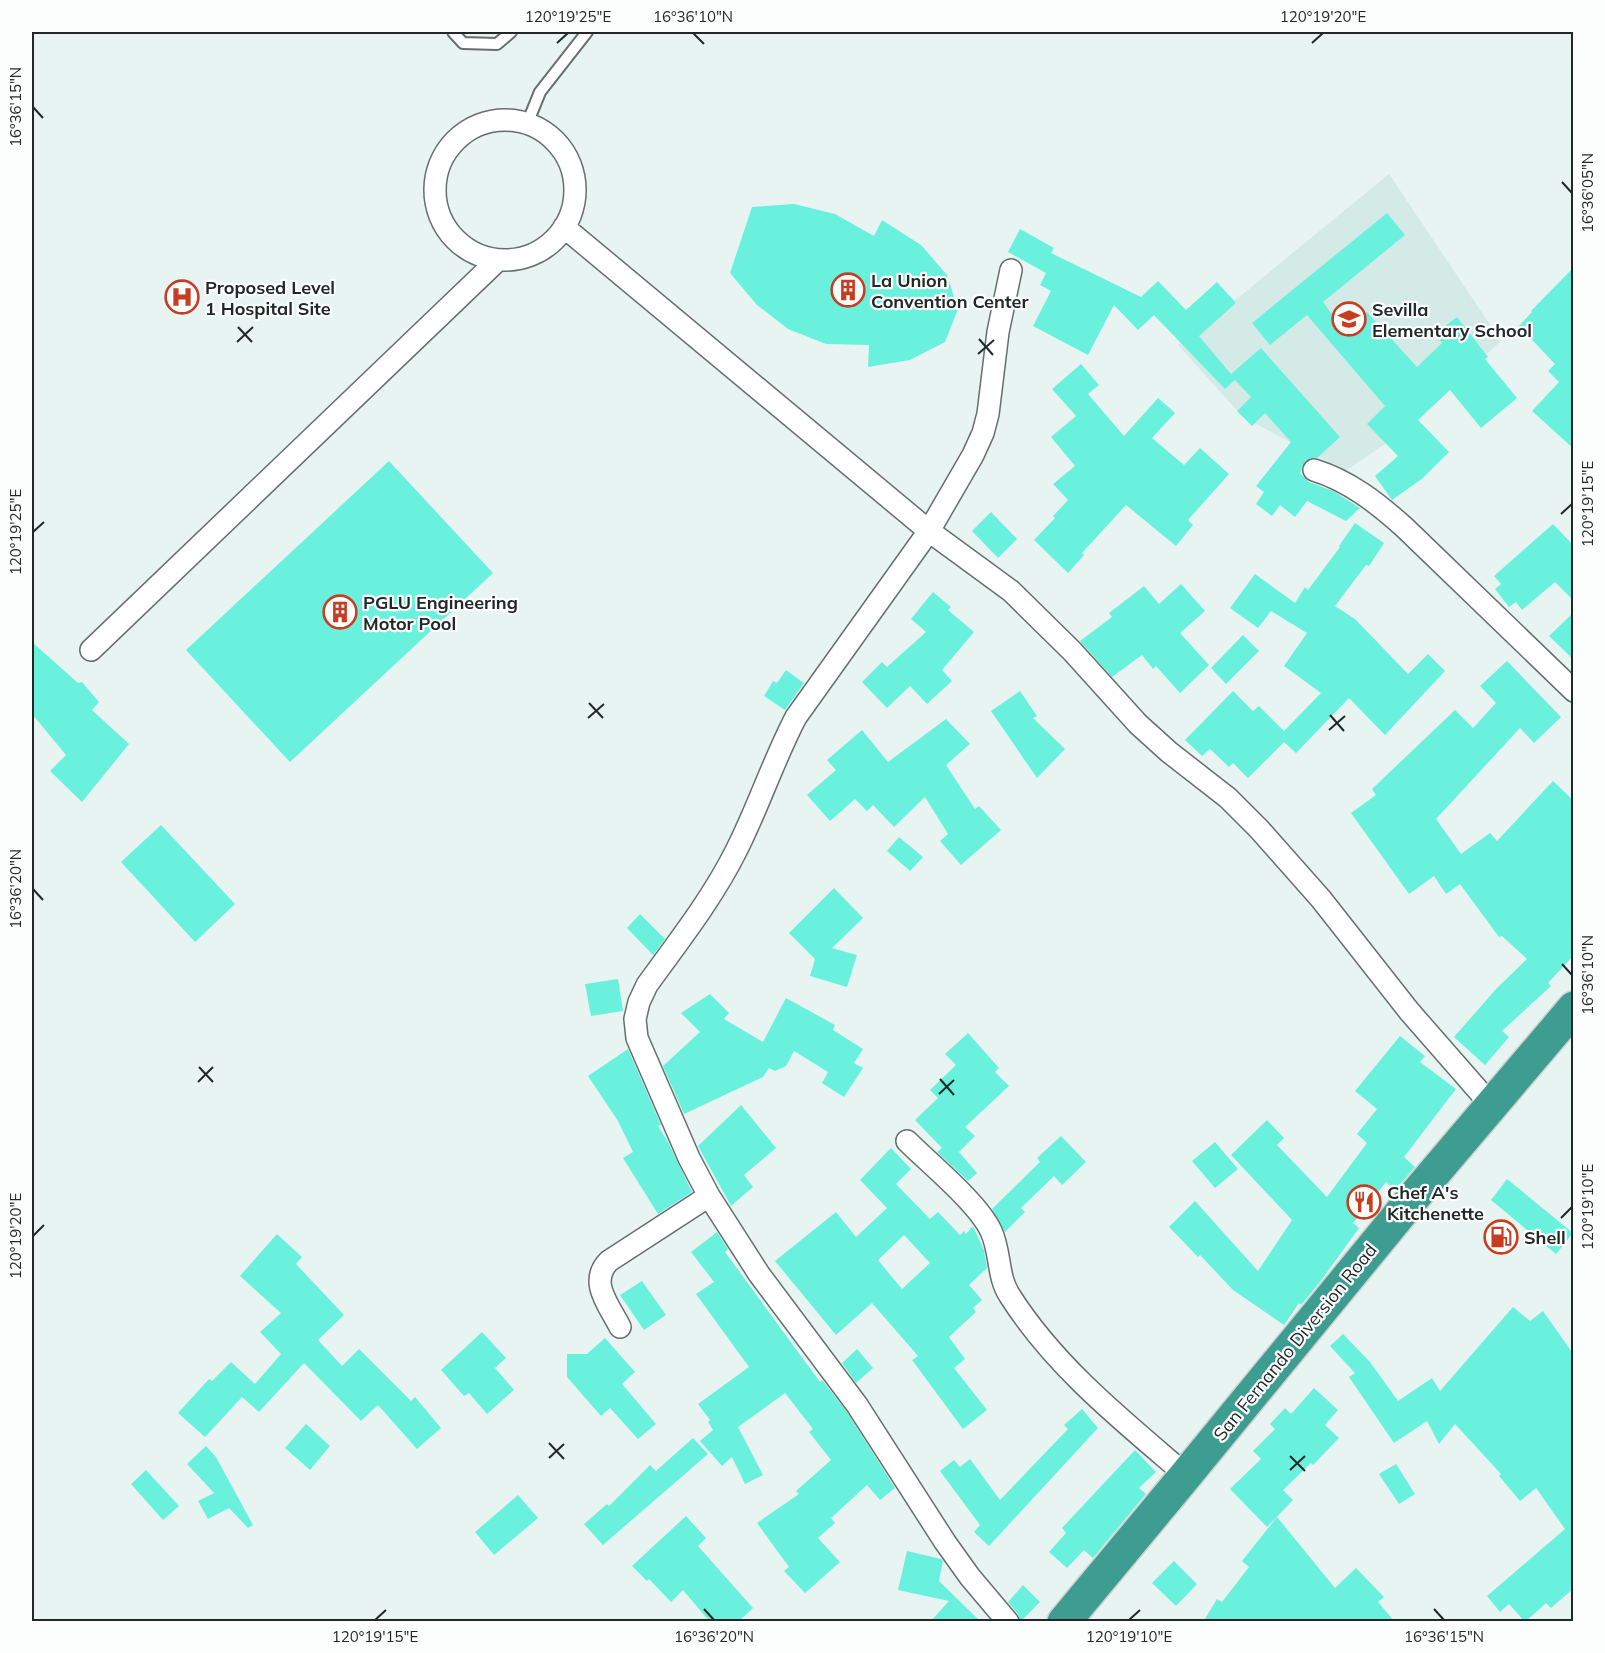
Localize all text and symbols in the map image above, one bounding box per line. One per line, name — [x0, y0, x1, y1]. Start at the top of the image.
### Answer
text: 120°19'25"E — [525, 7, 611, 26]
text: 16°36'10"N — [653, 7, 733, 26]
text: 120°19'20"E — [1280, 7, 1366, 26]
text: 16°36'15"N — [6, 67, 25, 147]
text: 16°36'05"N — [1578, 153, 1597, 233]
place label: La Union Convention Center — [871, 269, 1029, 313]
building icon: La Union Convention Center — [830, 272, 866, 308]
place label: Proposed Level 1 Hospital Site — [205, 276, 335, 320]
hospital icon: Proposed Level 1 Hospital Site — [164, 279, 200, 315]
place label: Sevilla Elementary School — [1372, 298, 1532, 342]
school or university icon: Sevilla Elementary School — [1331, 301, 1367, 337]
text: 120°19'15"E — [1578, 461, 1597, 547]
text: 120°19'25"E — [6, 489, 25, 575]
place label: PGLU Engineering Motor Pool — [363, 591, 518, 635]
building icon: PGLU Engineering Motor Pool — [322, 594, 358, 630]
text: 16°36'20"N — [6, 849, 25, 929]
text: 16°36'10"N — [1578, 935, 1597, 1015]
text: 120°19'10"E — [1578, 1164, 1597, 1250]
place label: Chef A's Kitchenette — [1387, 1181, 1484, 1225]
restaurant icon: Chef A's Kitchenette — [1346, 1184, 1382, 1220]
text: 120°19'20"E — [6, 1193, 25, 1279]
fuel station icon: Shell — [1483, 1219, 1519, 1255]
place label: Shell — [1524, 1226, 1566, 1249]
street label: San Fernando Diversion Road — [1208, 1239, 1382, 1445]
text: 120°19'15"E — [332, 1627, 418, 1646]
text: 16°36'20"N — [674, 1627, 754, 1646]
text: 120°19'10"E — [1086, 1627, 1172, 1646]
text: 16°36'15"N — [1404, 1627, 1484, 1646]

